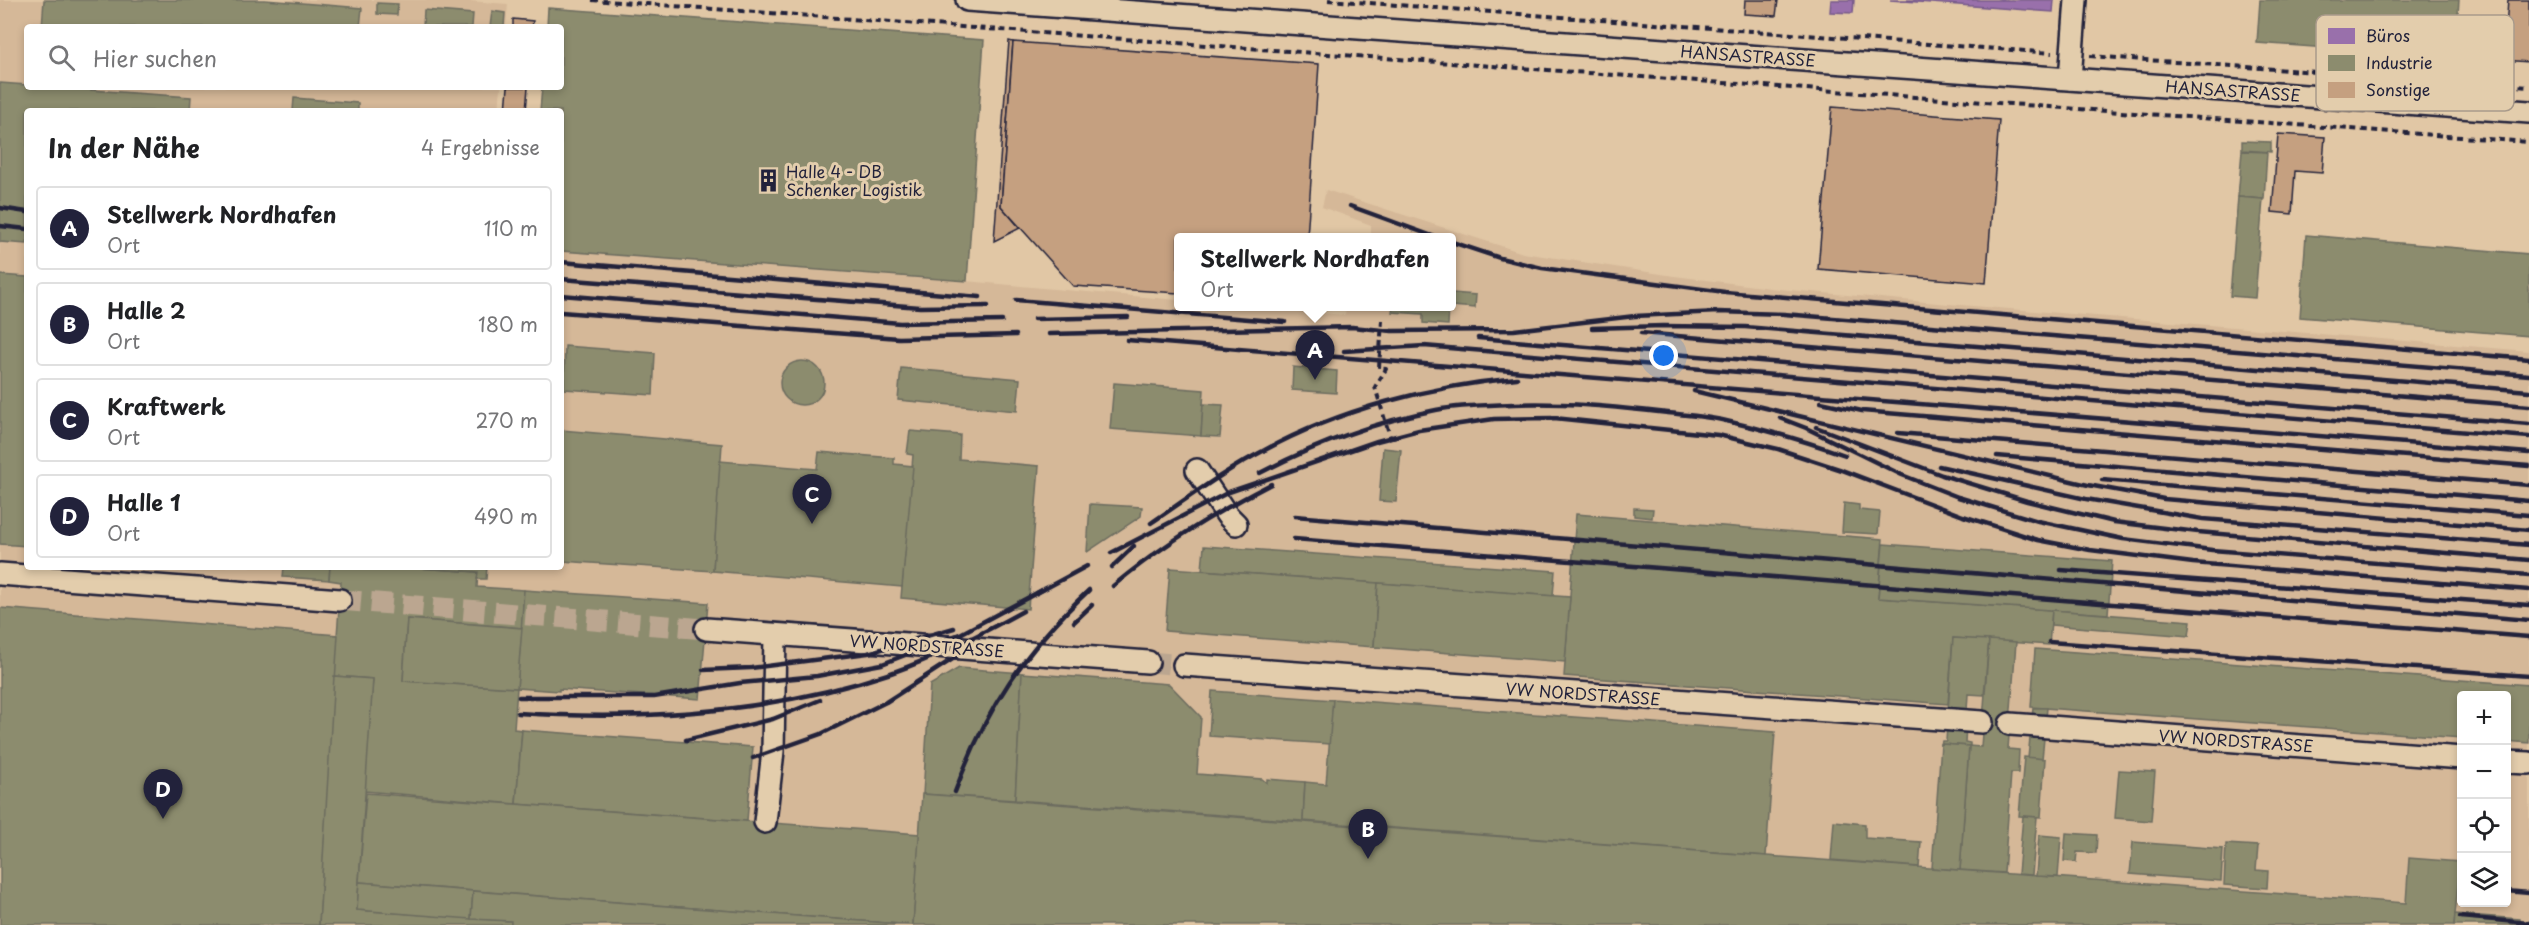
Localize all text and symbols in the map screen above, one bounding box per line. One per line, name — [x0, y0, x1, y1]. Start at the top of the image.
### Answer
legend — [2316, 15, 2514, 111]
text: Büros — [2366, 23, 2410, 47]
search box — [24, 24, 564, 90]
street label: HANSASTRASSE — [1680, 38, 1817, 72]
icon: search — [45, 41, 78, 74]
text: Hier suchen — [93, 41, 217, 74]
text: Industrie — [2366, 50, 2433, 74]
street label: HANSASTRASSE — [2165, 73, 2302, 107]
text: Sonstige — [2366, 77, 2430, 101]
text: In der Nähe — [48, 128, 200, 167]
text: 4 Ergebnisse — [421, 132, 540, 162]
place label: Halle 4 - DB Schenker Logistik — [786, 159, 923, 201]
building icon: Halle 4 - DB Schenker Logistik — [755, 168, 781, 194]
text: Stellwerk Nordhafen — [107, 197, 336, 230]
text: A — [62, 213, 77, 243]
text: 110 m — [484, 213, 538, 243]
text: Ort — [107, 230, 140, 260]
popup — [1174, 233, 1456, 311]
text: Stellwerk Nordhafen — [1200, 241, 1430, 274]
text: Ort — [1200, 274, 1234, 304]
text: Halle 2 — [107, 293, 185, 326]
text: B — [63, 309, 76, 339]
text: 180 m — [478, 309, 538, 339]
text: Ort — [107, 326, 140, 356]
pin: A — [1296, 330, 1334, 380]
your location — [1649, 341, 1678, 370]
text: Kraftwerk — [107, 389, 226, 422]
text: C — [62, 405, 77, 435]
text: 270 m — [475, 405, 538, 435]
text: Ort — [107, 422, 140, 452]
pin: C — [792, 474, 832, 524]
text: Halle 1 — [107, 485, 180, 518]
text: D — [62, 501, 77, 531]
text: 490 m — [474, 501, 538, 531]
text: Ort — [107, 518, 140, 548]
street label: VW NORDSTRASSE — [849, 628, 1005, 662]
street label: VW NORDSTRASSE — [1505, 676, 1661, 710]
map controls — [2457, 691, 2511, 907]
button: + — [2457, 691, 2511, 745]
street label: VW NORDSTRASSE — [2158, 723, 2314, 757]
button: − — [2457, 745, 2511, 799]
pin: D — [144, 770, 182, 819]
button: locate — [2457, 799, 2511, 853]
pin: B — [1348, 810, 1388, 859]
button: layers — [2457, 853, 2511, 907]

